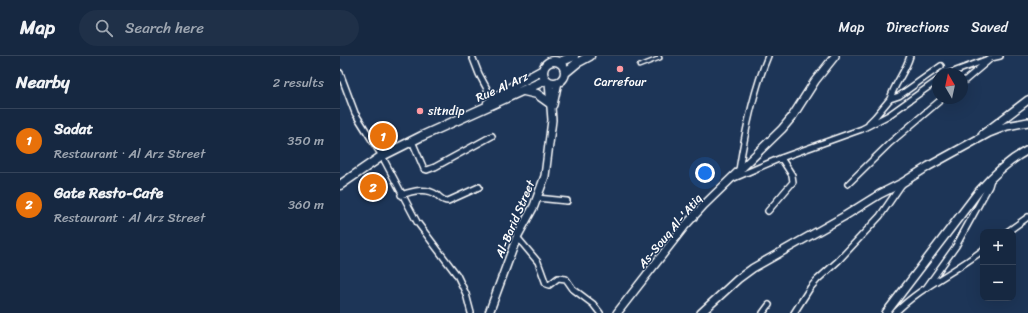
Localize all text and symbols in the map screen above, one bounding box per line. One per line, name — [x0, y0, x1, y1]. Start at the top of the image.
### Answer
search box — [79, 10, 359, 46]
text: Map — [20, 11, 55, 44]
text: Search here — [125, 15, 204, 41]
text: Map — [838, 15, 864, 40]
text: Directions — [886, 15, 949, 40]
text: Saved — [971, 15, 1008, 40]
icon: search — [93, 17, 115, 39]
marker: Carrefour — [615, 64, 625, 74]
street label: Rue Al Arz — [472, 65, 532, 108]
text: Nearby — [16, 67, 70, 97]
north arrow — [932, 68, 968, 104]
text: 2 results — [273, 71, 324, 94]
place label: Carrefour — [594, 71, 647, 93]
place label: sitndip — [427, 100, 465, 122]
marker: sitndip — [415, 106, 425, 116]
text: Sadat — [54, 116, 93, 142]
pin: 1 — [370, 121, 396, 151]
text: 1 — [26, 129, 32, 152]
text: 350 m — [287, 129, 324, 152]
text: Restaurant · Al Arz Street — [54, 142, 205, 165]
your location — [695, 163, 715, 183]
pin: 2 — [360, 172, 386, 202]
street label: Al-Barid Street — [488, 176, 542, 262]
text: Gate Resto-Cafe — [54, 180, 163, 206]
street label: As-Souq Al-'Atiq — [632, 189, 708, 274]
text: 2 — [25, 193, 33, 216]
text: 360 m — [288, 193, 324, 216]
text: Restaurant · Al Arz Street — [54, 206, 205, 229]
map controls — [980, 229, 1016, 301]
button: + — [980, 229, 1016, 265]
button: − — [980, 265, 1016, 301]

